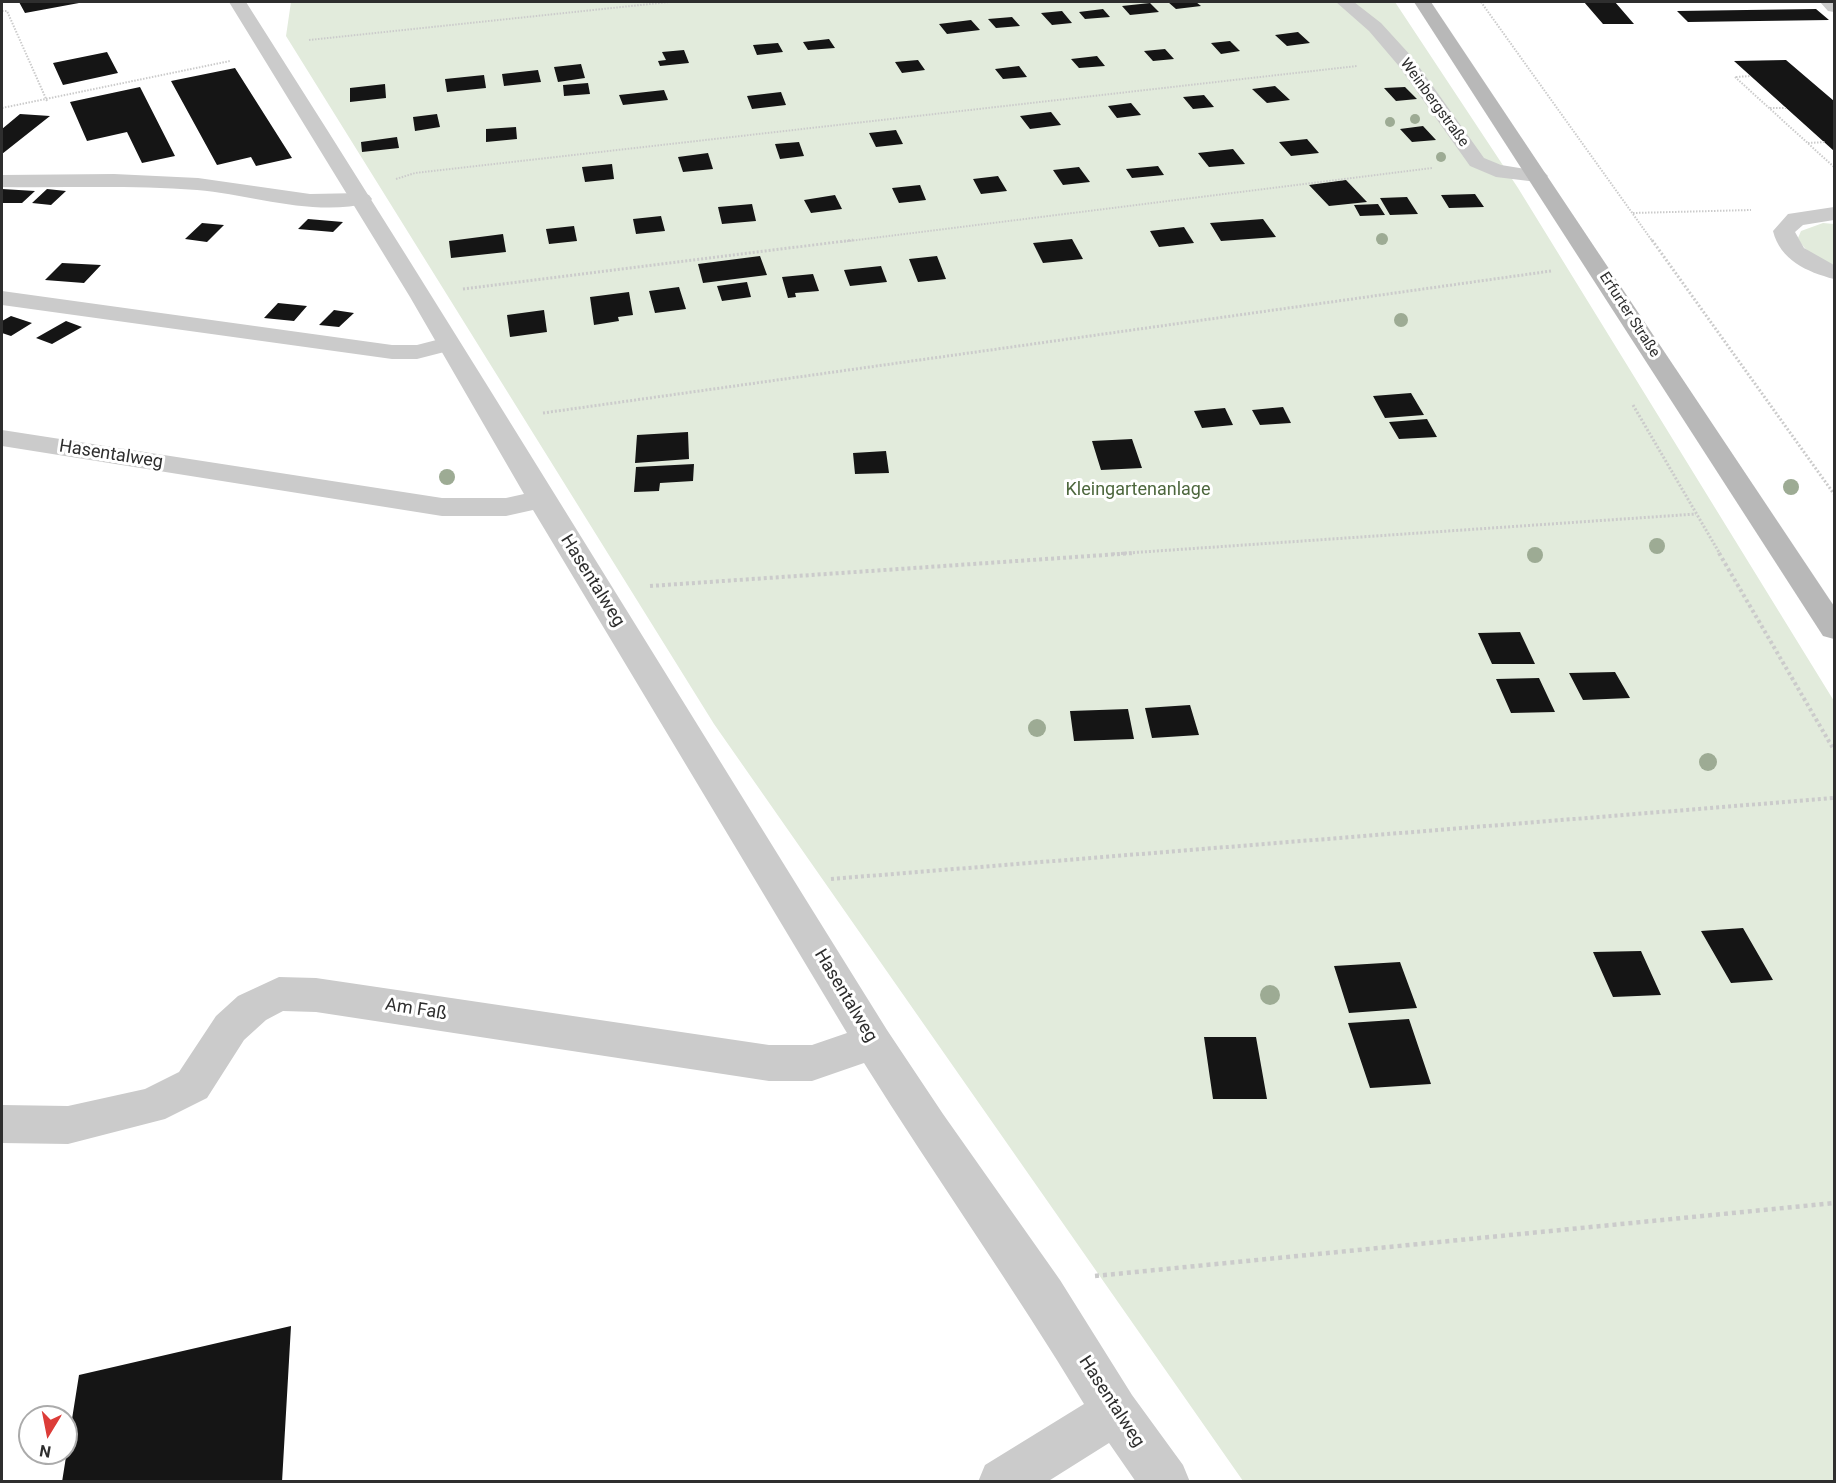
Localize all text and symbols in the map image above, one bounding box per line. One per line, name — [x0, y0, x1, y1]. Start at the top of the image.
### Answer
street label: Weinbergstraße — [1396, 55, 1472, 151]
street label: Erfurter Straße — [1595, 269, 1663, 361]
street label: Hasentalweg — [58, 436, 164, 474]
park label: Kleingartenanlage — [1066, 479, 1210, 501]
street label: Hasentalweg — [555, 531, 629, 631]
street label: Hasentalweg — [809, 946, 881, 1046]
street label: Am Faß — [384, 994, 448, 1026]
street label: Hasentalweg — [1073, 1352, 1149, 1452]
north arrow — [18, 1405, 78, 1465]
text: N — [38, 1441, 52, 1462]

